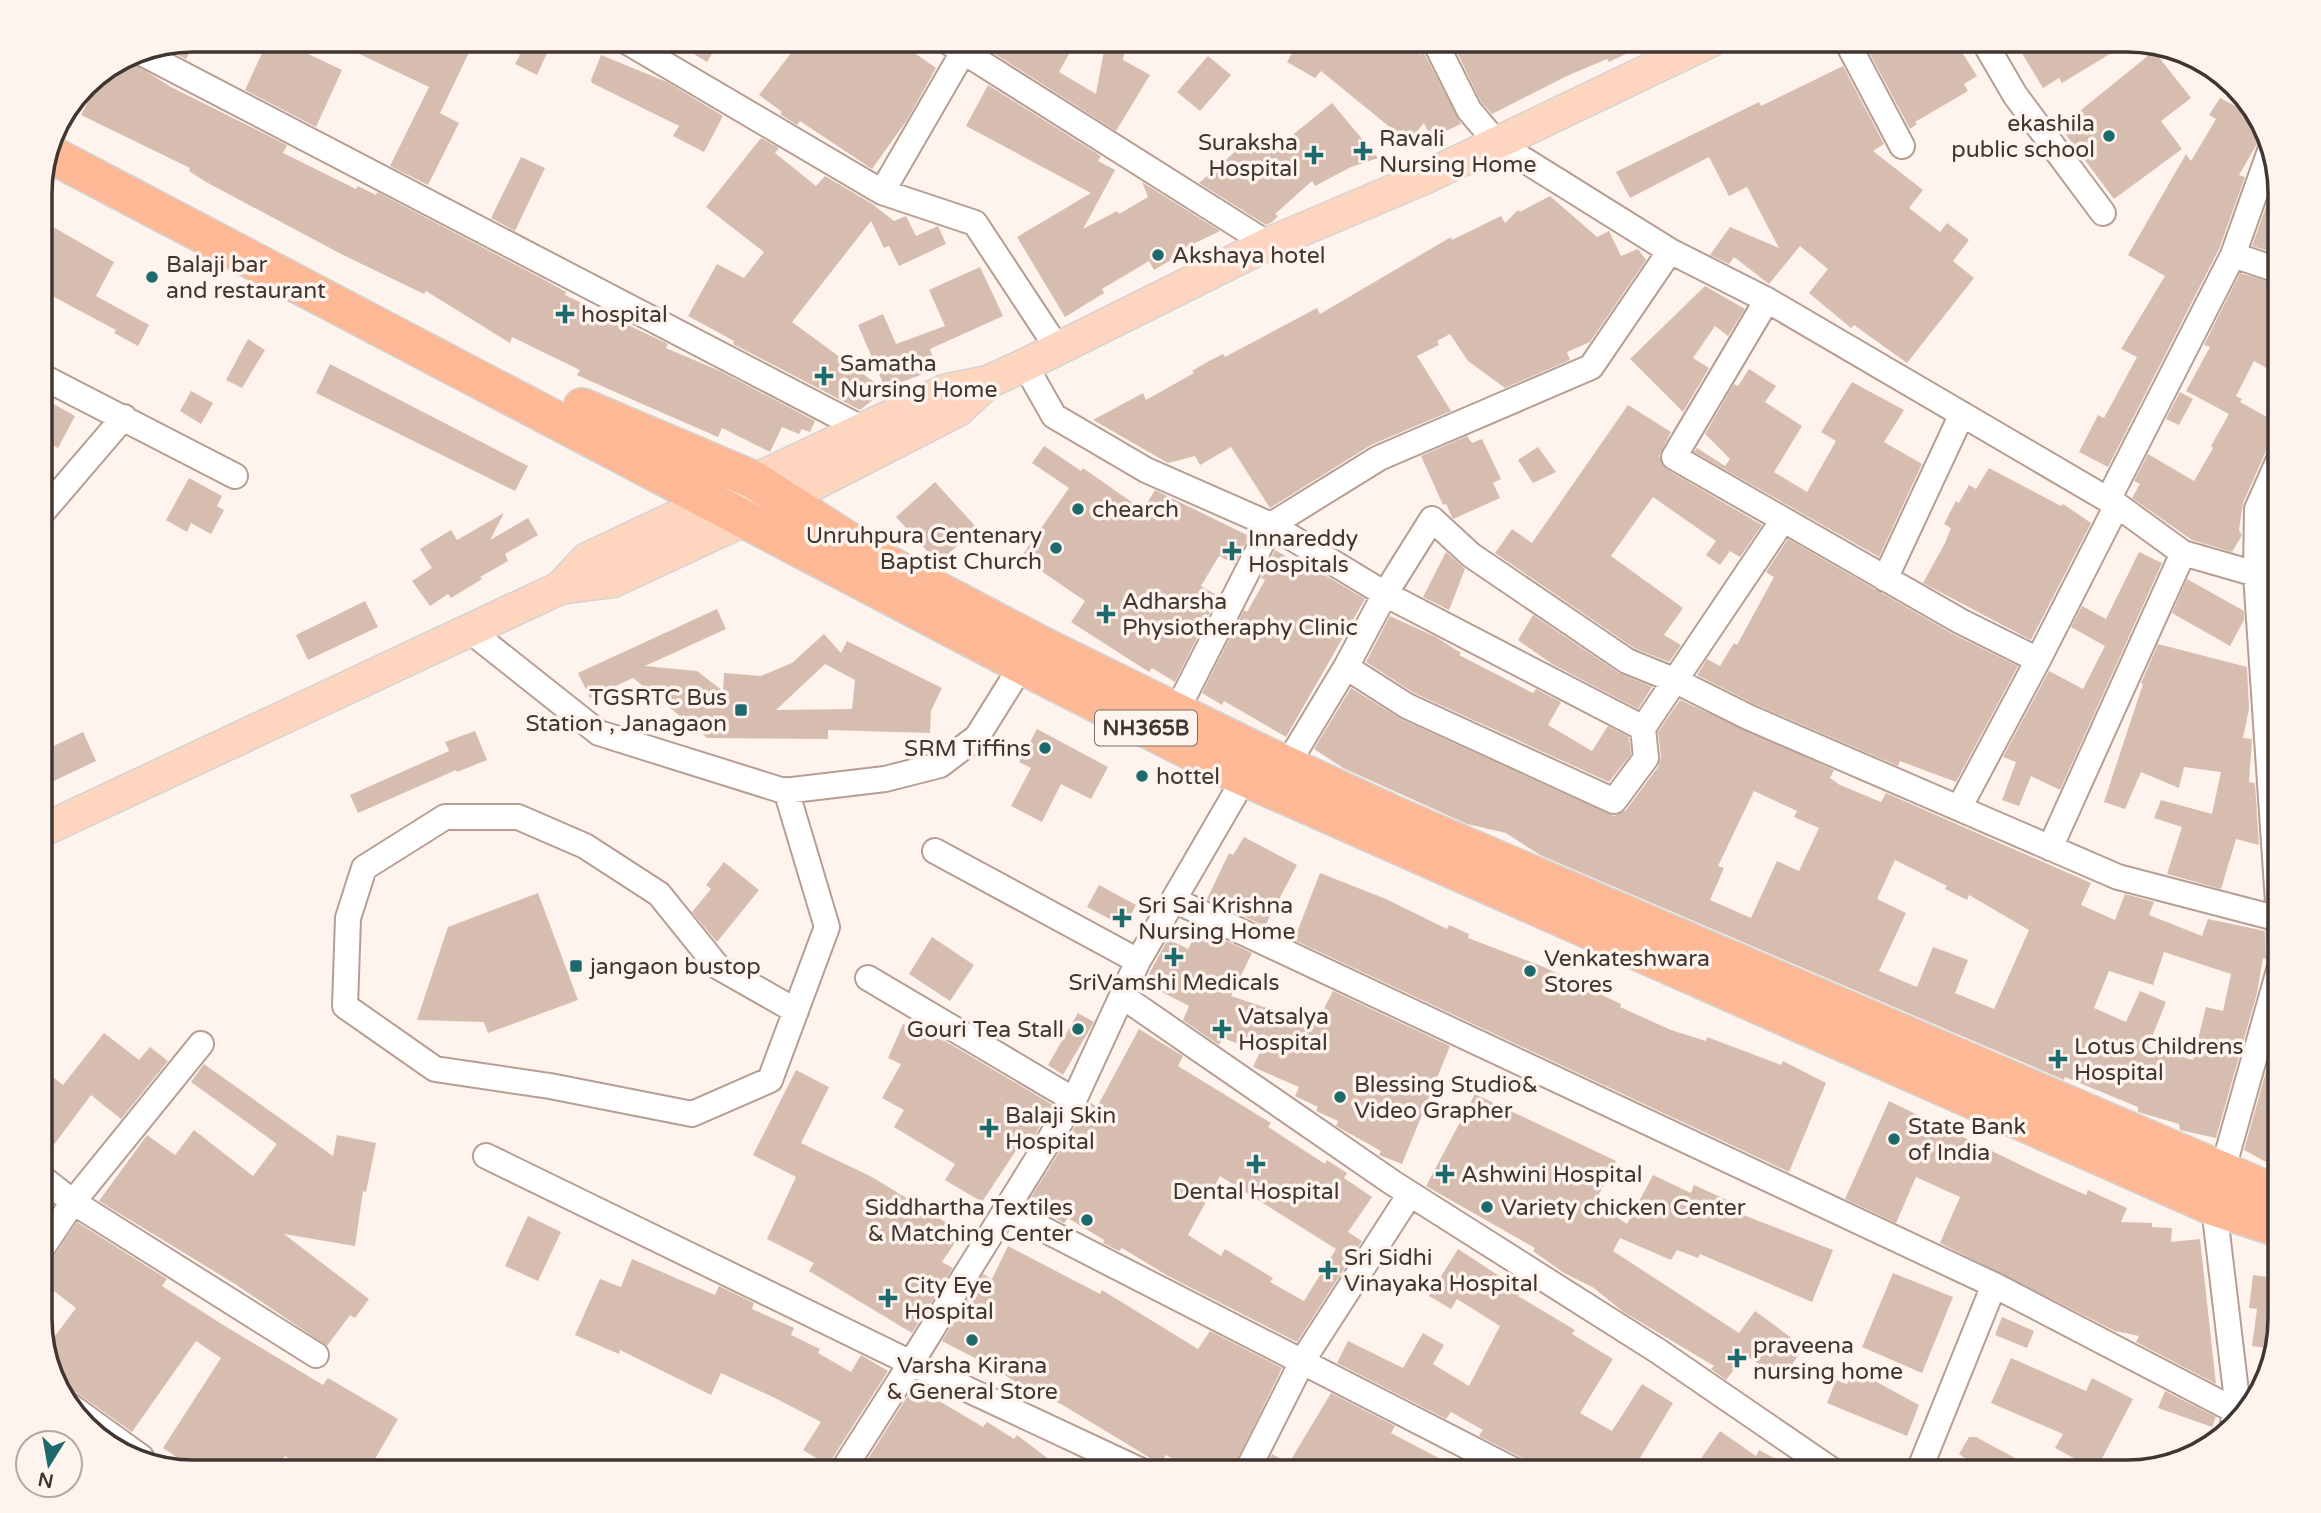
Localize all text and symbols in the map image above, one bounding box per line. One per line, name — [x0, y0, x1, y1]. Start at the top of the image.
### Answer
place label: ekashila public school — [1951, 110, 2095, 164]
place label: Ravali Nursing Home — [1379, 125, 1536, 179]
marker: ekashila public school — [2101, 128, 2117, 144]
place label: Suraksha Hospital — [1198, 129, 1298, 183]
marker: Ravali Nursing Home — [1353, 141, 1373, 161]
marker: Suraksha Hospital — [1304, 145, 1324, 165]
place label: Akshaya hotel — [1172, 242, 1326, 270]
marker: Akshaya hotel — [1150, 247, 1166, 263]
place label: Balaji bar and restaurant — [166, 251, 326, 305]
marker: Balaji bar and restaurant — [144, 269, 160, 285]
place label: hospital — [581, 301, 668, 329]
marker: hospital — [555, 304, 575, 324]
place label: Samatha Nursing Home — [840, 350, 997, 404]
marker: Samatha Nursing Home — [814, 366, 834, 386]
place label: chearch — [1092, 496, 1179, 524]
marker: chearch — [1070, 501, 1086, 517]
place label: Unruhpura Centenary Baptist Church — [806, 522, 1042, 576]
place label: Innareddy Hospitals — [1248, 525, 1358, 579]
marker: Unruhpura Centenary Baptist Church — [1048, 540, 1064, 556]
marker: Innareddy Hospitals — [1222, 541, 1242, 561]
place label: Adharsha Physiotheraphy Clinic — [1122, 588, 1358, 642]
marker: Adharsha Physiotheraphy Clinic — [1096, 604, 1116, 624]
place label: TGSRTC Bus Station , Janagaon — [525, 684, 727, 738]
marker: TGSRTC Bus Station , Janagaon — [733, 702, 749, 718]
road number: NH365B — [1095, 710, 1197, 746]
place label: SRM Tiffins — [904, 735, 1031, 763]
marker: SRM Tiffins — [1037, 740, 1053, 756]
place label: hottel — [1156, 763, 1220, 791]
marker: hottel — [1134, 768, 1150, 784]
place label: Sri Sai Krishna Nursing Home — [1138, 892, 1295, 946]
marker: Sri Sai Krishna Nursing Home — [1112, 908, 1132, 928]
place label: Venkateshwara Stores — [1544, 945, 1710, 999]
marker: SriVamshi Medicals — [1166, 949, 1182, 965]
place label: jangaon bustop — [588, 953, 761, 981]
marker: jangaon bustop — [568, 958, 584, 974]
marker: Venkateshwara Stores — [1522, 963, 1538, 979]
place label: SriVamshi Medicals — [1069, 969, 1279, 997]
place label: Vatsalya Hospital — [1238, 1003, 1329, 1057]
place label: Gouri Tea Stall — [907, 1016, 1064, 1044]
marker: Vatsalya Hospital — [1212, 1019, 1232, 1039]
marker: Gouri Tea Stall — [1070, 1021, 1086, 1037]
place label: Lotus Childrens Hospital — [2074, 1033, 2243, 1087]
marker: Lotus Childrens Hospital — [2048, 1049, 2068, 1069]
place label: Blessing Studio& Video Grapher — [1354, 1071, 1538, 1125]
marker: Blessing Studio& Video Grapher — [1332, 1089, 1348, 1105]
place label: Balaji Skin Hospital — [1005, 1102, 1116, 1156]
place label: State Bank of India — [1908, 1113, 2026, 1167]
marker: Balaji Skin Hospital — [979, 1118, 999, 1138]
marker: State Bank of India — [1886, 1131, 1902, 1147]
marker: Dental Hospital — [1246, 1154, 1266, 1174]
place label: Ashwini Hospital — [1461, 1161, 1642, 1189]
marker: Ashwini Hospital — [1435, 1164, 1455, 1184]
place label: Dental Hospital — [1173, 1178, 1339, 1206]
place label: Siddhartha Textiles & Matching Center — [865, 1194, 1073, 1248]
place label: Variety chicken Center — [1501, 1194, 1746, 1222]
marker: Variety chicken Center — [1479, 1199, 1495, 1215]
marker: Siddhartha Textiles & Matching Center — [1079, 1212, 1095, 1228]
place label: Sri Sidhi Vinayaka Hospital — [1344, 1244, 1538, 1298]
marker: Sri Sidhi Vinayaka Hospital — [1318, 1260, 1338, 1280]
place label: City Eye Hospital — [904, 1272, 994, 1326]
marker: City Eye Hospital — [878, 1288, 898, 1308]
marker: Varsha Kirana & General Store — [964, 1332, 980, 1348]
place label: praveena nursing home — [1753, 1332, 1903, 1386]
marker: praveena nursing home — [1727, 1348, 1747, 1368]
place label: Varsha Kirana & General Store — [886, 1352, 1058, 1406]
north arrow — [14, 1429, 84, 1499]
text: N — [36, 1467, 56, 1492]

